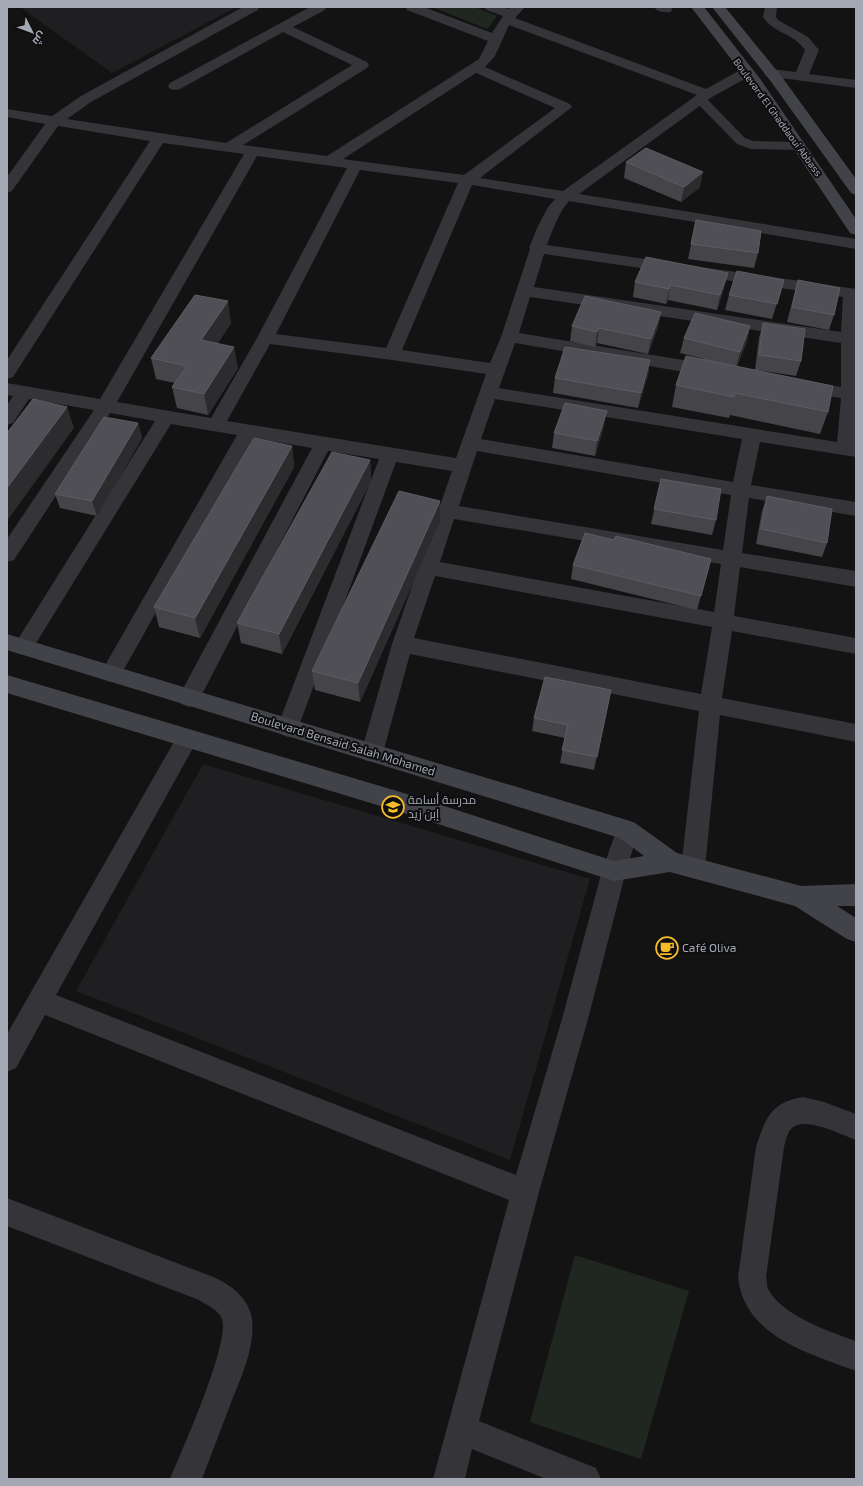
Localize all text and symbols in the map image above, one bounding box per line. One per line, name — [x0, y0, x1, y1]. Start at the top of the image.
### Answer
north arrow — [12, 12, 52, 52]
text: ش — [30, 29, 49, 49]
street label: Boulevard El Ghaddaoui Abbass — [731, 56, 825, 178]
street label: Boulevard Bensaid Salah Mohamed — [249, 708, 437, 778]
place label: مدرسة أسامة إبن زيد — [408, 792, 476, 821]
school or university icon: مدرسة أسامة إبن زيد — [380, 794, 406, 820]
cafe icon: Café Oliva — [654, 935, 680, 961]
place label: Café Oliva — [682, 940, 736, 954]

